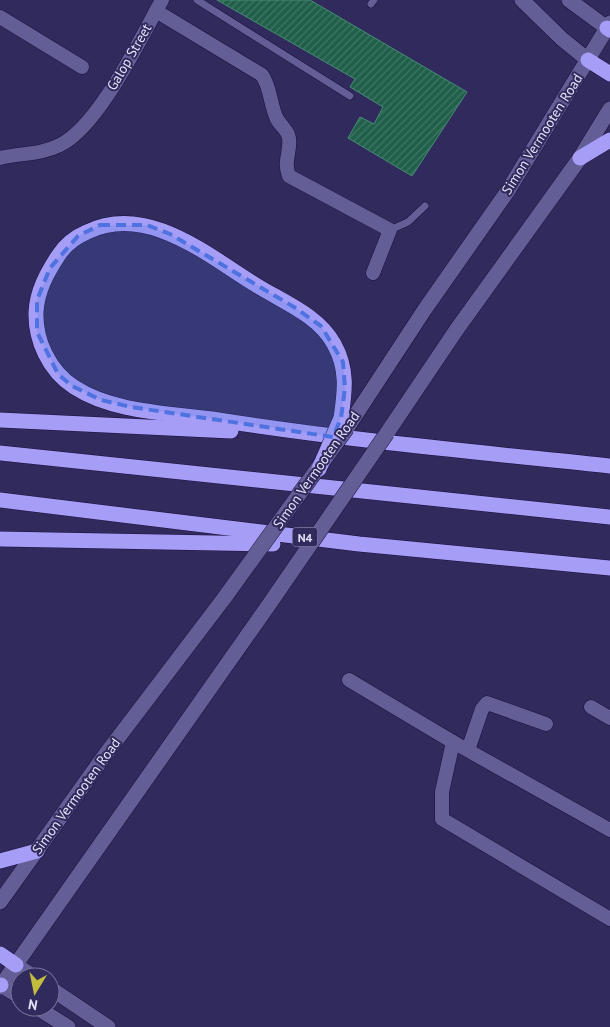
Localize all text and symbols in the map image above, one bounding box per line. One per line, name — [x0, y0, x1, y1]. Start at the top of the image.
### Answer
street label: Galop Street — [103, 20, 155, 94]
street label: Simon Vermooten Road — [497, 70, 587, 198]
street label: Simon Vermooten Road — [269, 408, 363, 532]
road number: N4 — [292, 528, 318, 546]
street label: Simon Vermooten Road — [28, 734, 124, 858]
north arrow — [10, 967, 60, 1017]
text: N — [27, 995, 39, 1014]

